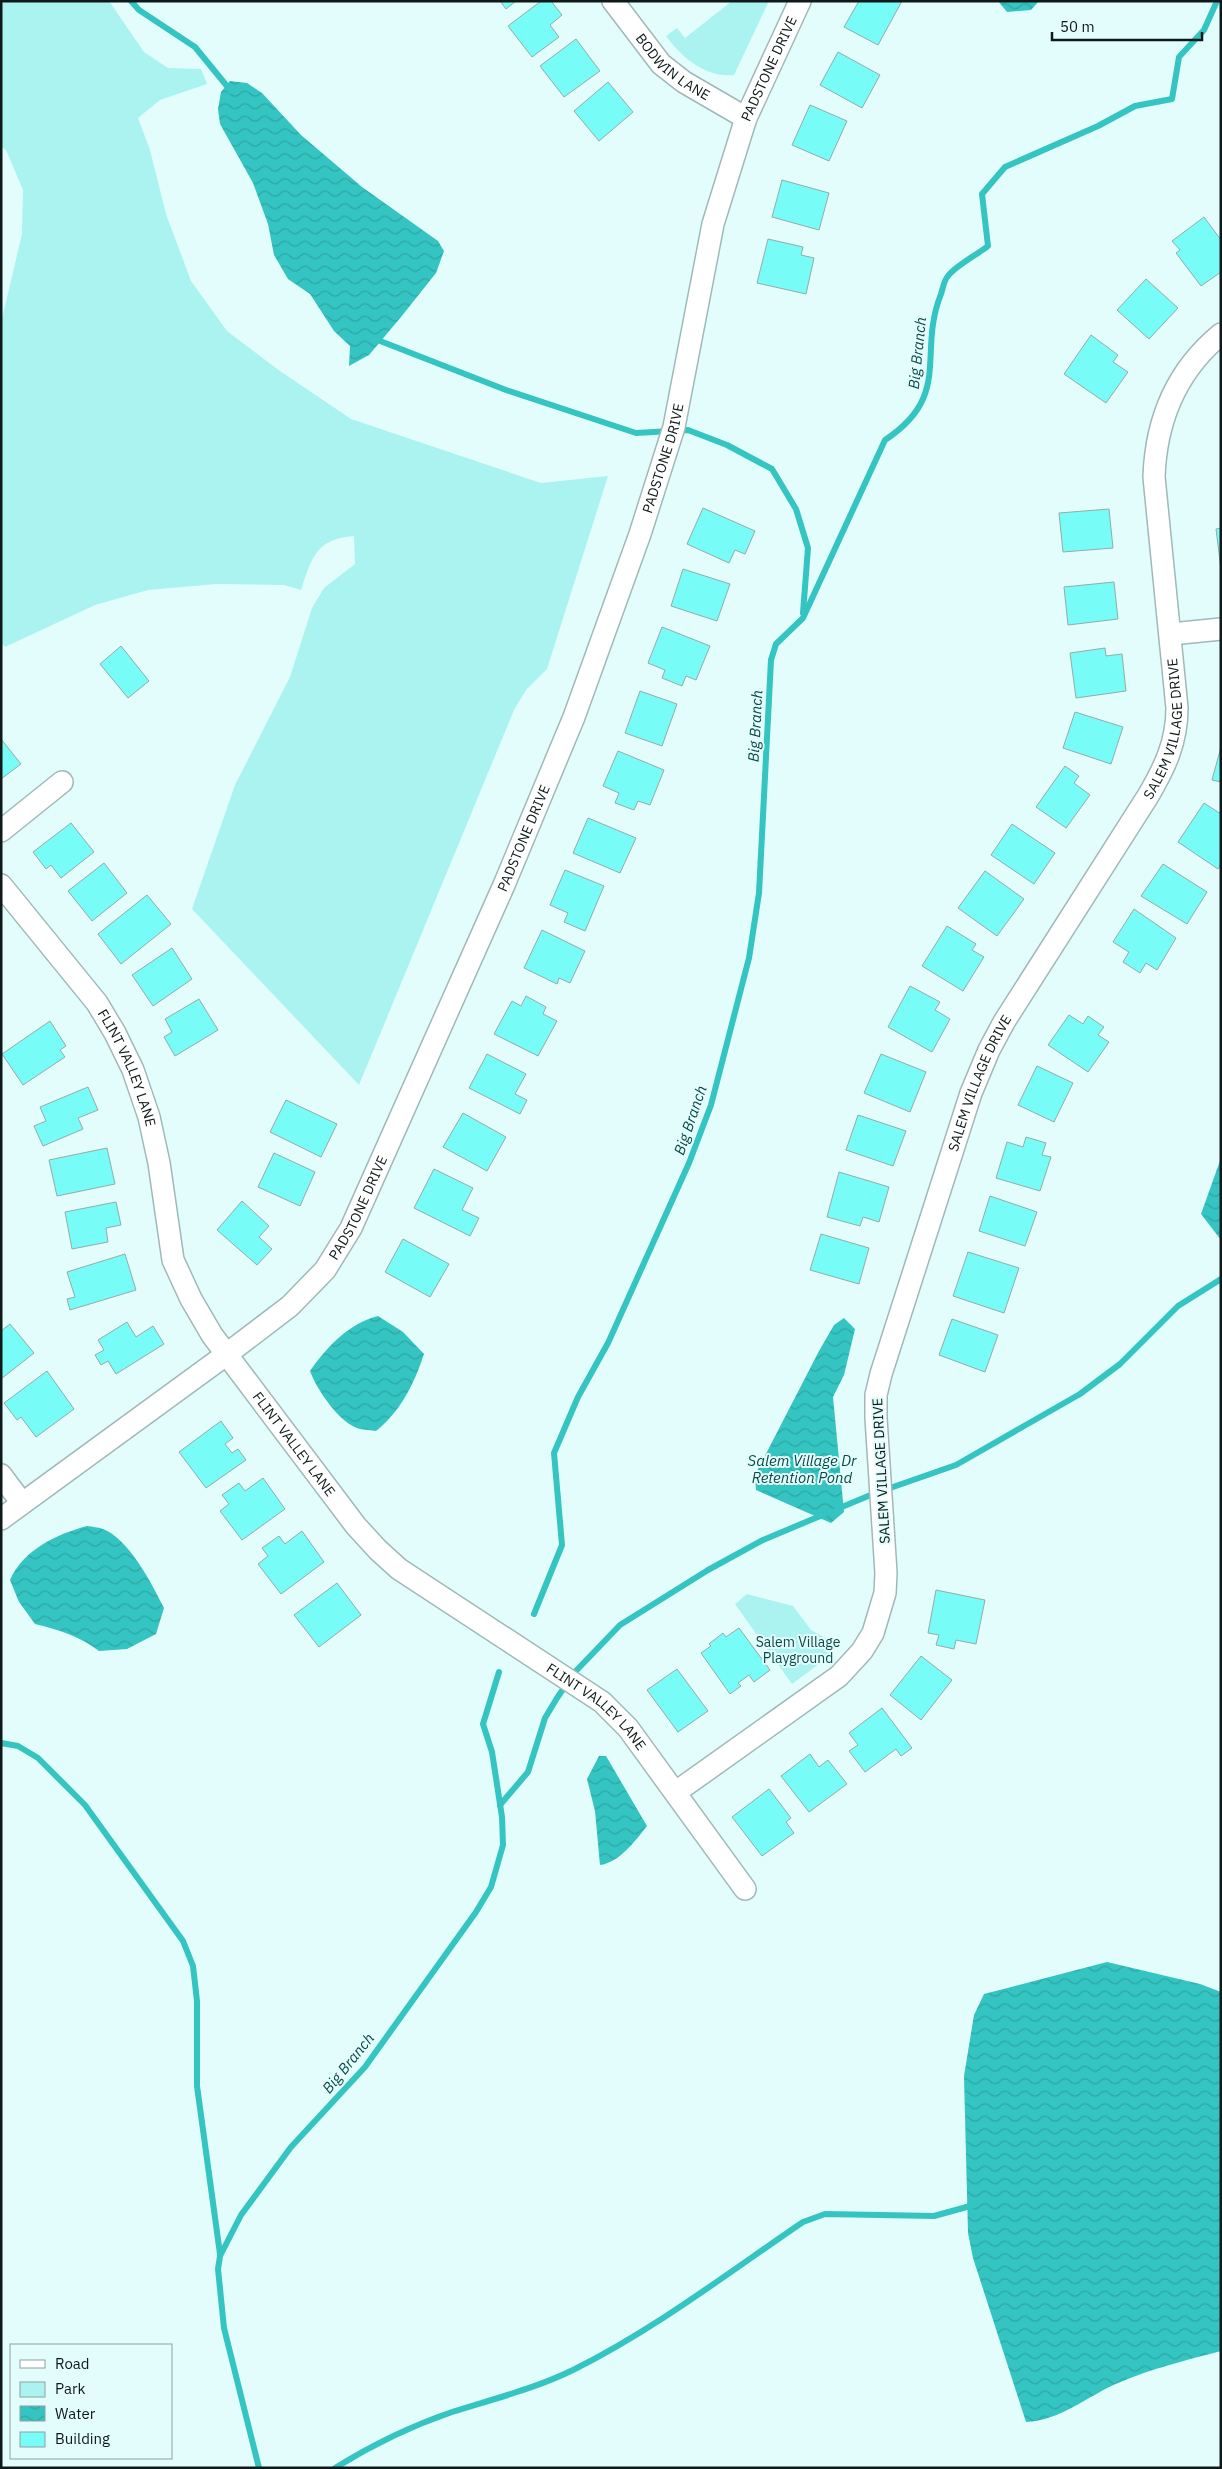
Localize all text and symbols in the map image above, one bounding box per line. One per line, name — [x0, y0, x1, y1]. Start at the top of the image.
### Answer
scale bar — [1052, 10, 1202, 42]
street label: PADSTONE DRIVE — [737, 13, 801, 124]
text: 50 m — [1060, 17, 1095, 36]
street label: BODWIN LANE — [632, 30, 713, 104]
water label: Big Branch — [904, 316, 930, 390]
street label: PADSTONE DRIVE — [638, 402, 687, 515]
street label: SALEM VILLAGE DRIVE — [1139, 657, 1186, 802]
water label: Big Branch — [744, 689, 766, 763]
street label: PADSTONE DRIVE — [493, 782, 554, 894]
street label: FLINT VALLEY LANE — [94, 1006, 160, 1128]
street label: SALEM VILLAGE DRIVE — [944, 1011, 1015, 1154]
water label: Big Branch — [669, 1083, 711, 1157]
street label: PADSTONE DRIVE — [325, 1153, 391, 1263]
street label: FLINT VALLEY LANE — [249, 1388, 339, 1500]
street label: SALEM VILLAGE DRIVE — [868, 1398, 894, 1544]
water label: Salem Village Dr Retention Pond — [748, 1451, 857, 1487]
park label: Salem Village Playground — [756, 1633, 841, 1667]
street label: FLINT VALLEY LANE — [543, 1659, 650, 1754]
water label: Big Branch — [318, 2029, 378, 2097]
legend — [10, 2344, 172, 2459]
text: Road — [55, 2354, 90, 2373]
text: Park — [55, 2379, 85, 2398]
text: Water — [55, 2404, 96, 2423]
text: Building — [55, 2429, 110, 2448]

